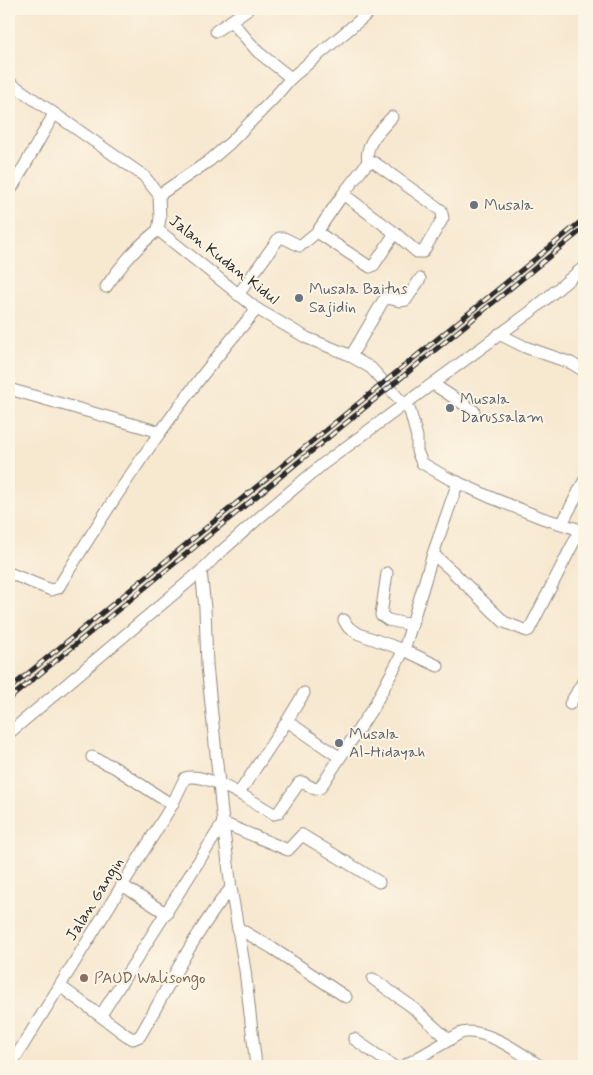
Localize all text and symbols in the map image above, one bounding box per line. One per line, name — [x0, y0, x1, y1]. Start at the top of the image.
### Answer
place label: Musala — [484, 195, 534, 216]
marker: Musala — [468, 199, 480, 211]
street label: Jalan Kudan Kidul — [165, 210, 283, 310]
place label: Musala Baitus Sajidin — [309, 279, 407, 318]
marker: Musala Baitus Sajidin — [293, 292, 305, 304]
place label: Musala Darussalam — [460, 389, 544, 428]
marker: Musala Darussalam — [444, 402, 456, 414]
place label: Musala Al-Hidayah — [349, 724, 426, 763]
marker: Musala Al-Hidayah — [333, 737, 345, 749]
street label: Jalan Gangin — [61, 853, 130, 945]
place label: PAUD Walisongo — [94, 968, 206, 990]
marker: PAUD Walisongo — [78, 972, 90, 984]

